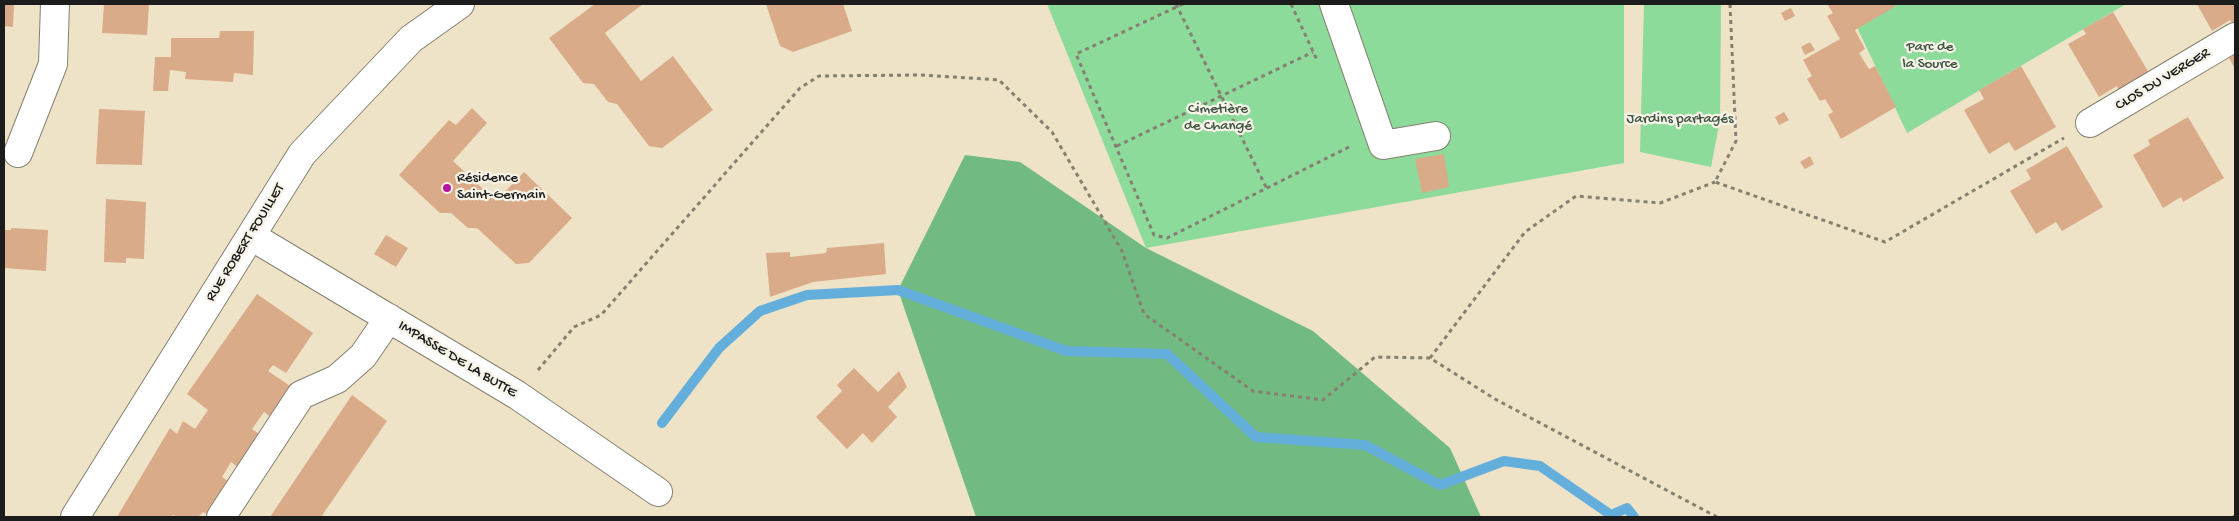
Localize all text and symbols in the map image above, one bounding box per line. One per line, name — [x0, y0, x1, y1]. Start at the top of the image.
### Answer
park label: Parc de la Source — [1902, 39, 1958, 74]
street label: CLOS DU VERGER — [2112, 45, 2214, 115]
park label: Cimetière de Changé — [1184, 101, 1252, 136]
park label: Jardins partagés — [1626, 111, 1734, 129]
place label: Résidence Saint-Germain — [457, 170, 545, 205]
street label: RUE ROBERT FOUILLET — [202, 181, 290, 305]
marker: Résidence Saint-Germain — [441, 182, 453, 194]
street label: IMPASSE DE LA BUTTE — [394, 317, 520, 403]

